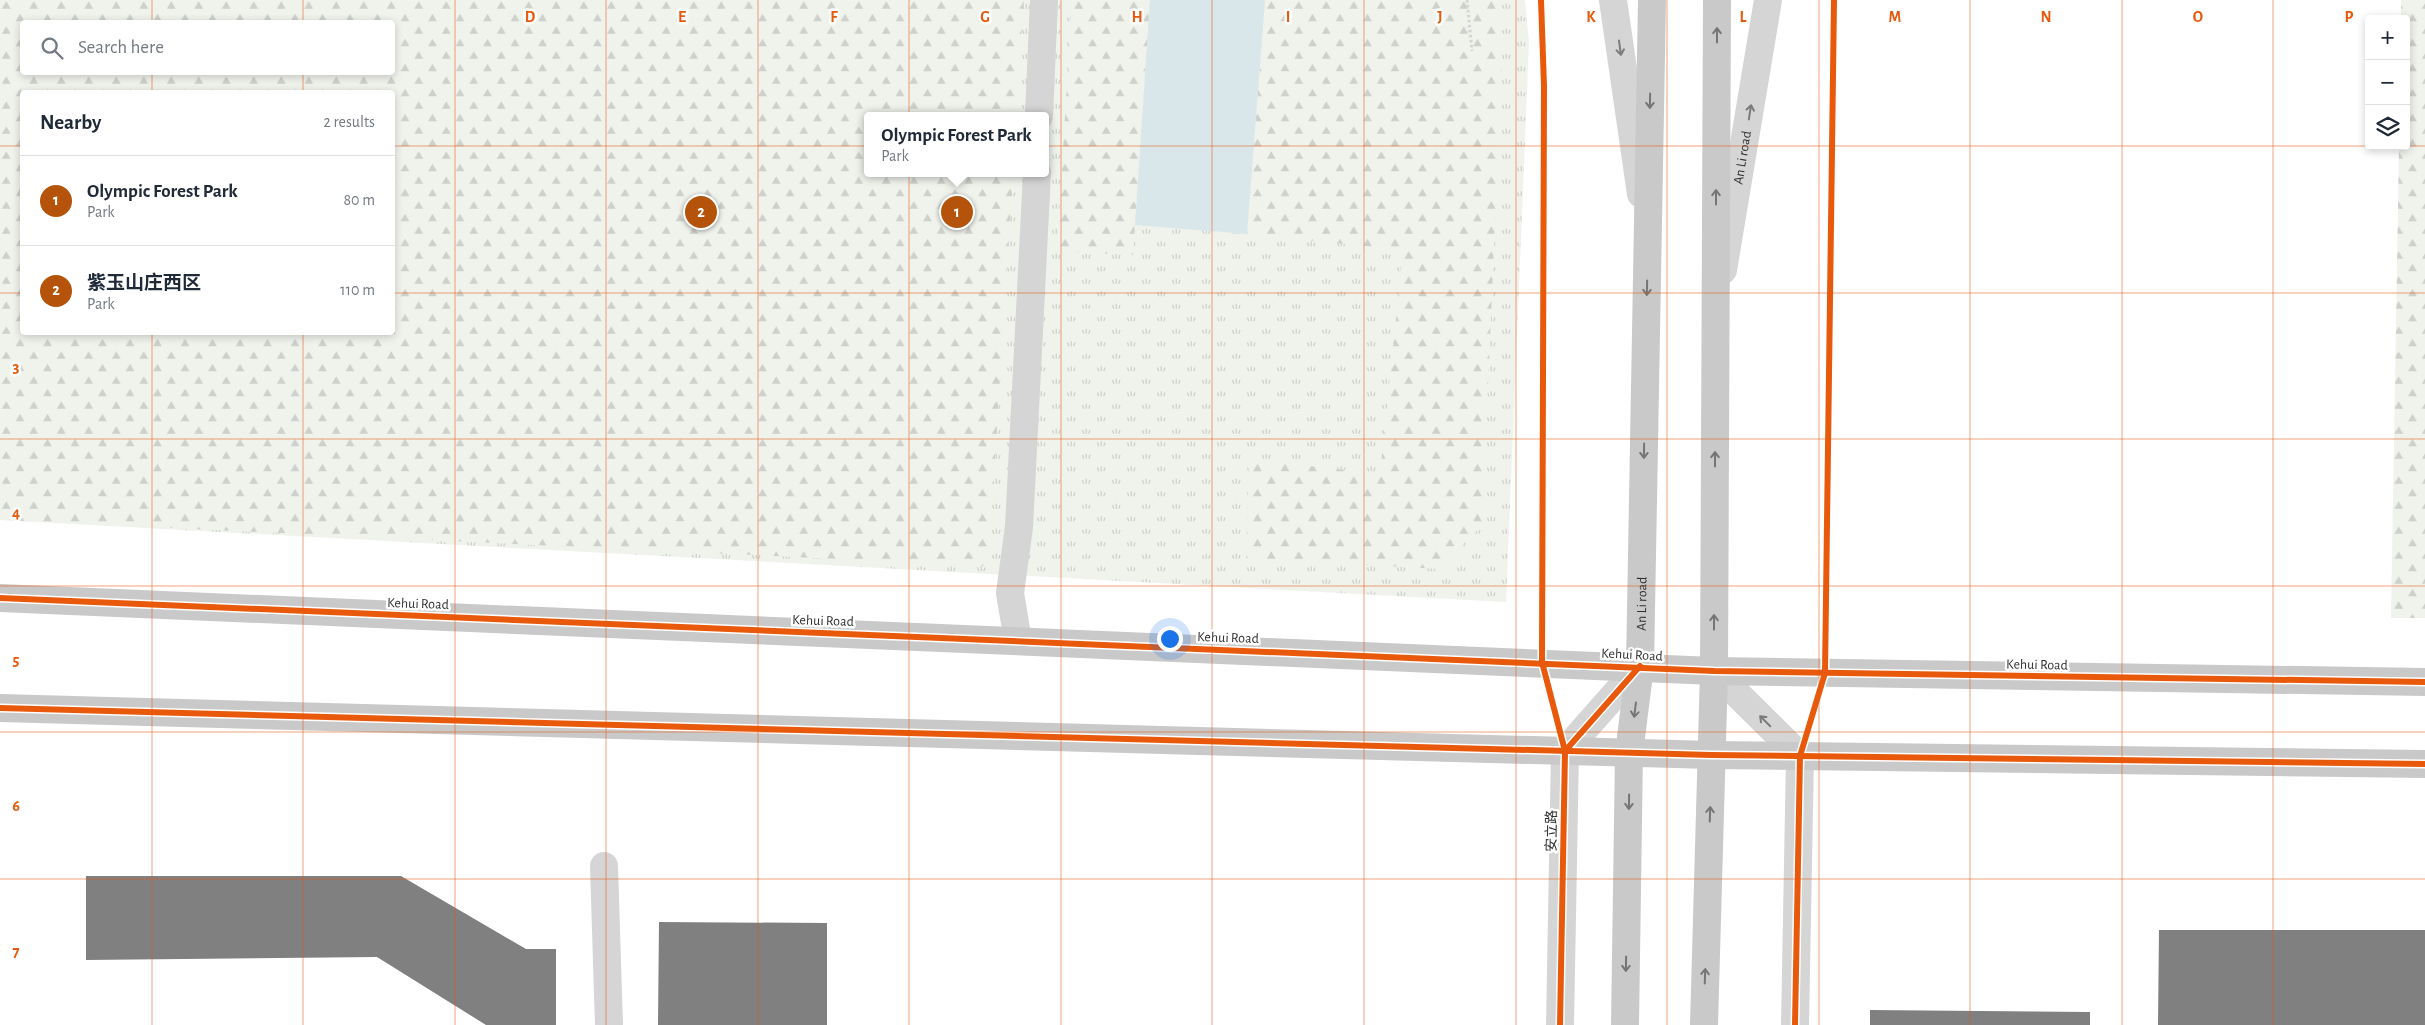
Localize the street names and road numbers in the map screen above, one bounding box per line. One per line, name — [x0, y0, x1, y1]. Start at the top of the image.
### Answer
street label: An Li road — [1731, 130, 1754, 186]
street label: An Li road — [1635, 577, 1650, 631]
street label: Kehui Road — [387, 596, 449, 612]
street label: Kehui Road — [792, 613, 854, 629]
street label: Kehui Road — [1197, 630, 1259, 646]
street label: Kehui Road — [1601, 646, 1663, 664]
street label: Kehui Road — [2006, 657, 2068, 673]
street label: 安立路 — [1544, 810, 1559, 852]

